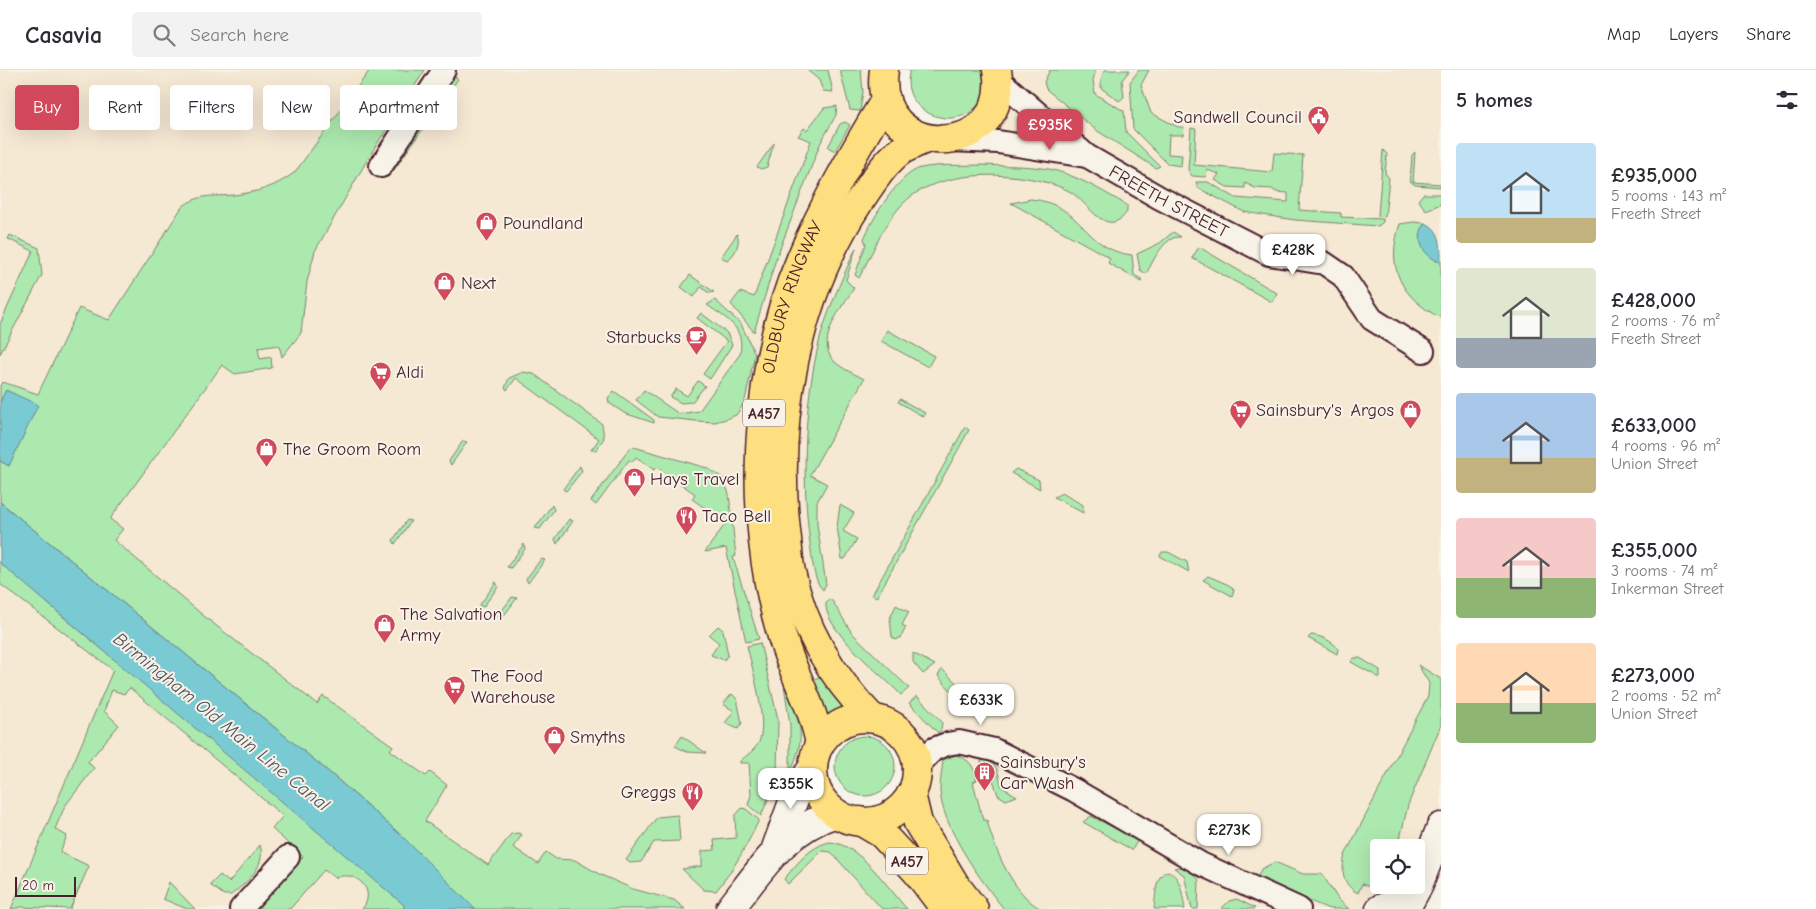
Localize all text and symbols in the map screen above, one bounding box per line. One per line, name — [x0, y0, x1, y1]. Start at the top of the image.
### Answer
search box — [132, 12, 482, 57]
text: Casavia — [25, 21, 102, 49]
icon: search — [150, 21, 178, 49]
text: Search here — [190, 24, 289, 46]
text: Map — [1607, 24, 1641, 45]
text: Layers — [1669, 24, 1718, 45]
text: Share — [1746, 24, 1791, 45]
chip: Buy — [15, 85, 79, 130]
chip: Rent — [89, 85, 160, 130]
chip: Filters — [170, 85, 253, 130]
chip: New — [263, 85, 330, 130]
chip: Apartment — [340, 85, 457, 130]
icon: filters — [1773, 86, 1801, 114]
text: 5 homes — [1456, 88, 1533, 112]
public building icon: Sandwell Council — [1306, 105, 1330, 136]
place label: Sandwell Council — [1173, 107, 1302, 128]
pin: £935K — [1015, 108, 1085, 151]
text: £935K — [1028, 116, 1072, 134]
street label: FREETH STREET — [1105, 161, 1232, 243]
icon: home — [1496, 163, 1556, 223]
text: £935,000 — [1611, 163, 1697, 187]
text: 5 rooms · 143 m² — [1611, 187, 1726, 205]
text: Freeth Street — [1611, 205, 1701, 223]
shop icon: Poundland — [475, 211, 499, 242]
place label: Poundland — [503, 213, 583, 234]
street label: OLDBURY RINGWAY — [758, 217, 828, 375]
pin: £428K — [1258, 234, 1328, 276]
text: £428K — [1271, 241, 1315, 259]
shop icon: Next — [433, 271, 457, 302]
place label: Next — [461, 273, 496, 294]
icon: home — [1496, 288, 1556, 348]
text: £428,000 — [1611, 288, 1696, 312]
text: 2 rooms · 76 m² — [1611, 312, 1720, 330]
cafe icon: Starbucks — [685, 325, 709, 356]
place label: Starbucks — [606, 327, 681, 348]
text: Freeth Street — [1611, 330, 1701, 348]
supermarket icon: Aldi — [368, 360, 392, 391]
place label: Aldi — [396, 362, 424, 383]
supermarket icon: Sainsbury's — [1228, 398, 1252, 429]
shop icon: Argos — [1398, 398, 1422, 429]
road number: A457 — [743, 399, 785, 426]
place label: Sainsbury's — [1256, 400, 1342, 421]
place label: Argos — [1351, 400, 1394, 421]
icon: home — [1496, 413, 1556, 473]
text: £633,000 — [1611, 413, 1697, 437]
shop icon: The Groom Room — [255, 437, 279, 468]
text: 4 rooms · 96 m² — [1611, 437, 1720, 455]
place label: The Groom Room — [283, 439, 421, 460]
text: Union Street — [1611, 455, 1697, 473]
shop icon: Hays Travel — [622, 467, 646, 498]
place label: Hays Travel — [650, 469, 739, 490]
restaurant icon: Taco Bell — [674, 504, 698, 535]
place label: Taco Bell — [702, 506, 771, 527]
icon: home — [1496, 538, 1556, 598]
text: £355,000 — [1611, 538, 1698, 562]
text: 3 rooms · 74 m² — [1611, 562, 1717, 580]
text: Inkerman Street — [1611, 580, 1724, 598]
place label: The Salvation Army — [400, 604, 502, 646]
shop icon: The Salvation Army — [372, 612, 396, 643]
water label: Birmingham Old Main Line Canal — [109, 628, 335, 816]
icon: home — [1496, 663, 1556, 723]
text: £273,000 — [1611, 663, 1695, 687]
place label: The Food Warehouse — [471, 666, 555, 708]
supermarket icon: The Food Warehouse — [443, 674, 467, 705]
pin: £633K — [946, 684, 1016, 726]
text: 2 rooms · 52 m² — [1611, 687, 1721, 705]
text: £633K — [959, 691, 1003, 709]
text: Union Street — [1611, 705, 1697, 723]
shop icon: Smyths — [542, 725, 566, 756]
place label: Smyths — [570, 727, 625, 748]
place label: Sainsbury's Car Wash — [1000, 752, 1086, 794]
building icon: Sainsbury's Car Wash — [972, 760, 996, 791]
pin: £355K — [756, 768, 826, 810]
text: £355K — [769, 775, 813, 793]
restaurant icon: Greggs — [680, 780, 704, 811]
place label: Greggs — [621, 782, 676, 803]
pin: £273K — [1194, 814, 1264, 856]
text: £273K — [1208, 821, 1250, 839]
map controls — [1370, 839, 1425, 894]
button: locate — [1370, 839, 1425, 894]
road number: A457 — [886, 848, 928, 874]
scale bar — [15, 874, 76, 897]
text: 20 m — [22, 877, 54, 894]

